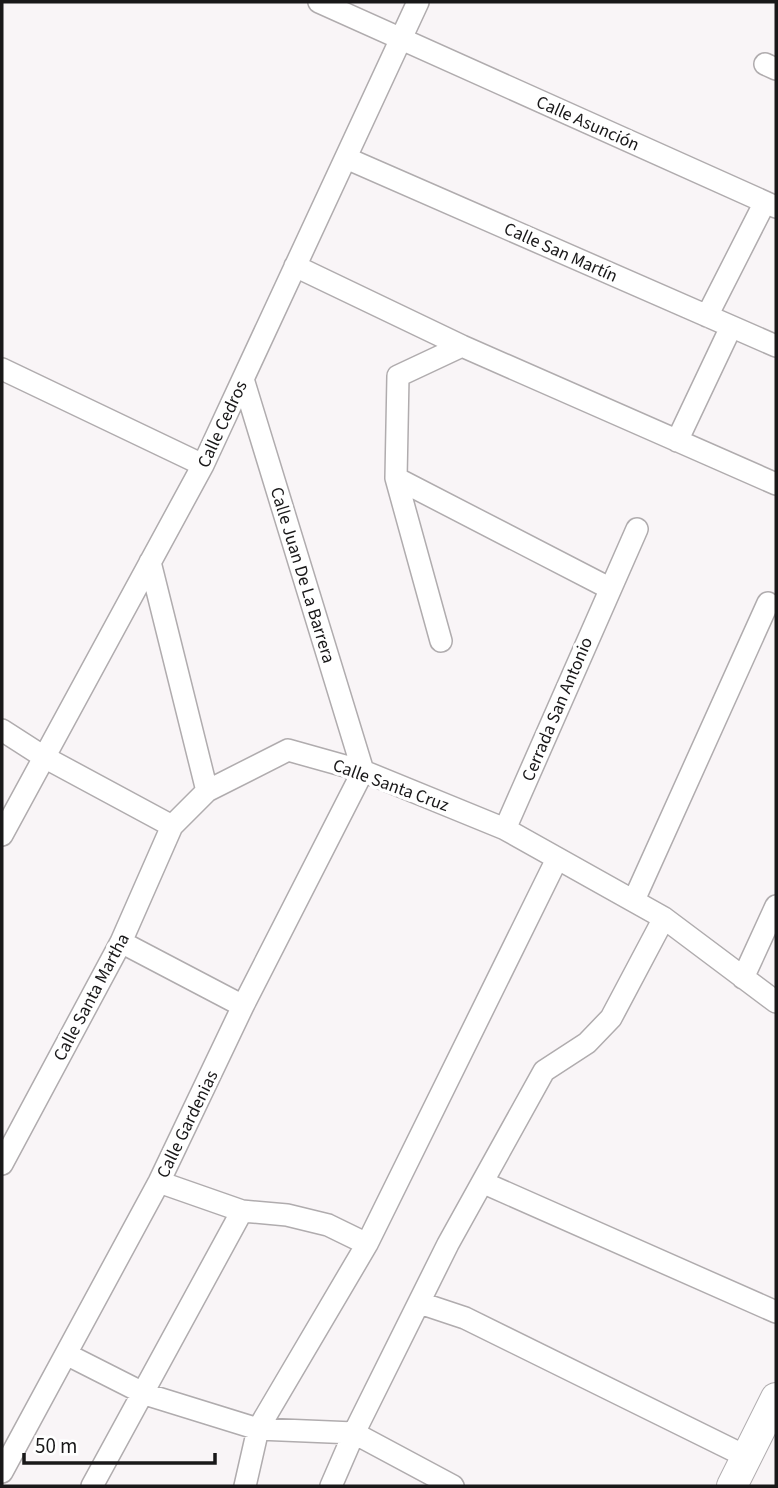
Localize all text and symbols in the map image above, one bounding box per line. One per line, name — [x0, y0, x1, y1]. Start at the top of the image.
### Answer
street label: Calle Asunción — [532, 90, 643, 157]
street label: Calle San Martín — [500, 216, 622, 289]
street label: Calle Cedros — [191, 377, 254, 472]
street label: Calle Juan De La Barrera — [264, 484, 341, 666]
street label: Cerrada San Antonio — [516, 633, 599, 785]
street label: Calle Santa Cruz — [329, 753, 453, 818]
street label: Calle Santa Martha — [47, 929, 136, 1065]
street label: Calle Gardenias — [151, 1066, 224, 1182]
scale bar — [24, 1422, 215, 1466]
text: 50 m — [35, 1431, 77, 1461]

